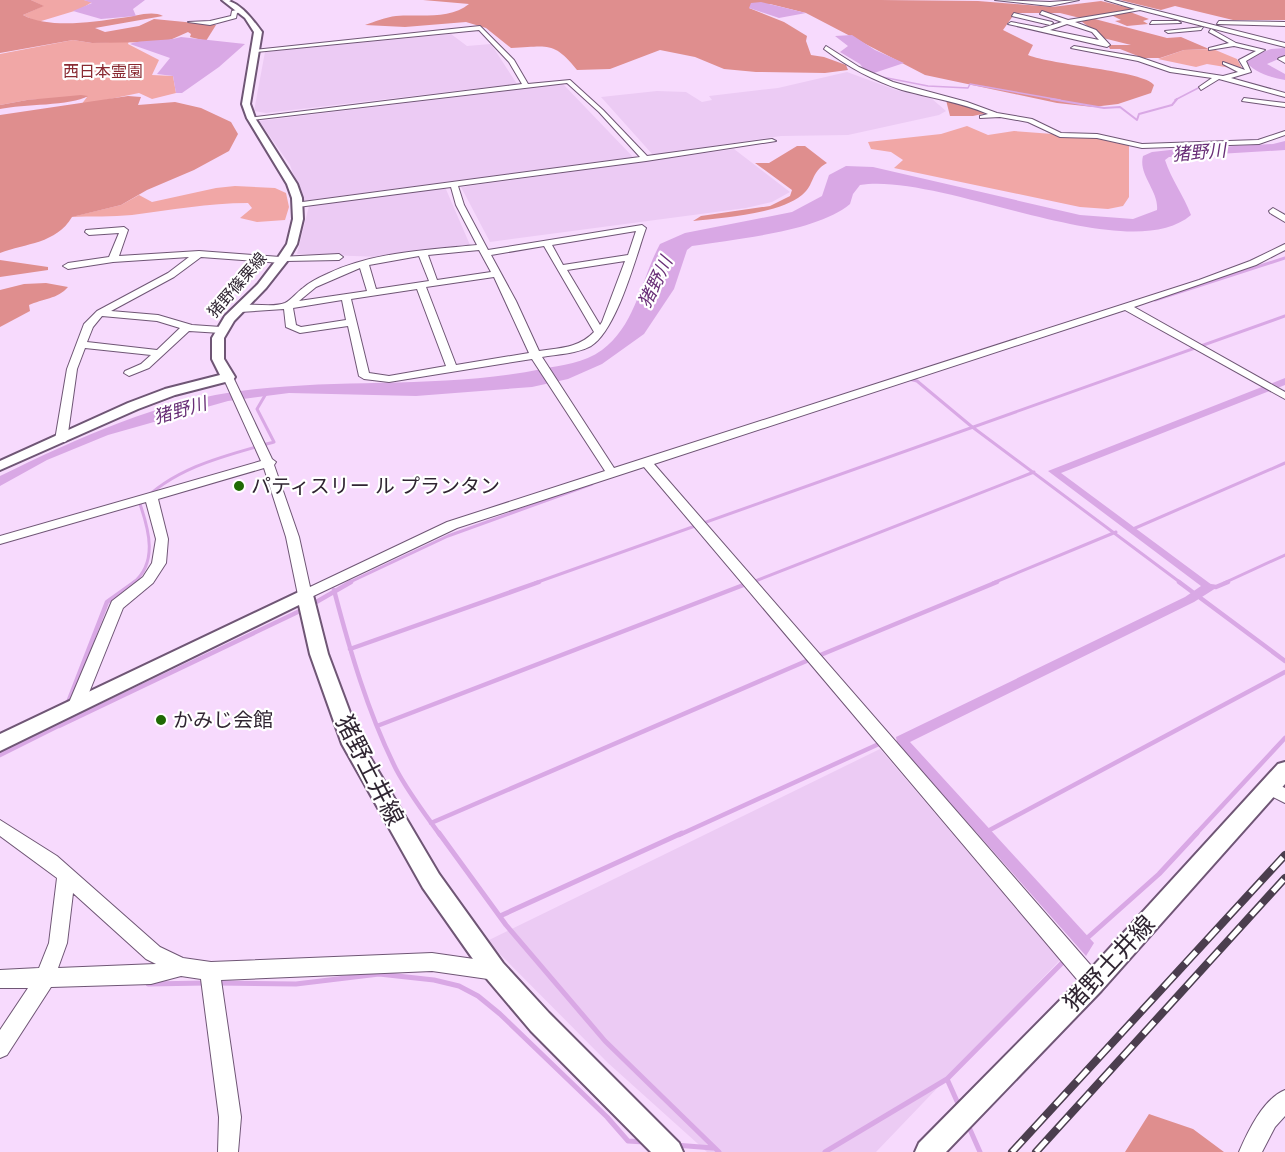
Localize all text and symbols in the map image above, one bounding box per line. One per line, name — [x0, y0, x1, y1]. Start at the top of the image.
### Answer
park label: 西日本霊園 — [63, 61, 143, 82]
water label: 猪野川 — [1171, 138, 1229, 166]
street label: 猪野篠栗線 — [203, 248, 271, 322]
water label: 猪野川 — [633, 251, 678, 311]
water label: 猪野川 — [151, 391, 211, 428]
place label: パティスリー ル プランタン — [251, 473, 500, 499]
marker: パティスリー ル プランタン — [232, 479, 246, 493]
place label: かみじ会館 — [173, 707, 273, 733]
street label: 猪野土井線 — [329, 710, 411, 830]
marker: かみじ会館 — [154, 713, 168, 727]
street label: 猪野土井線 — [1057, 909, 1161, 1017]

